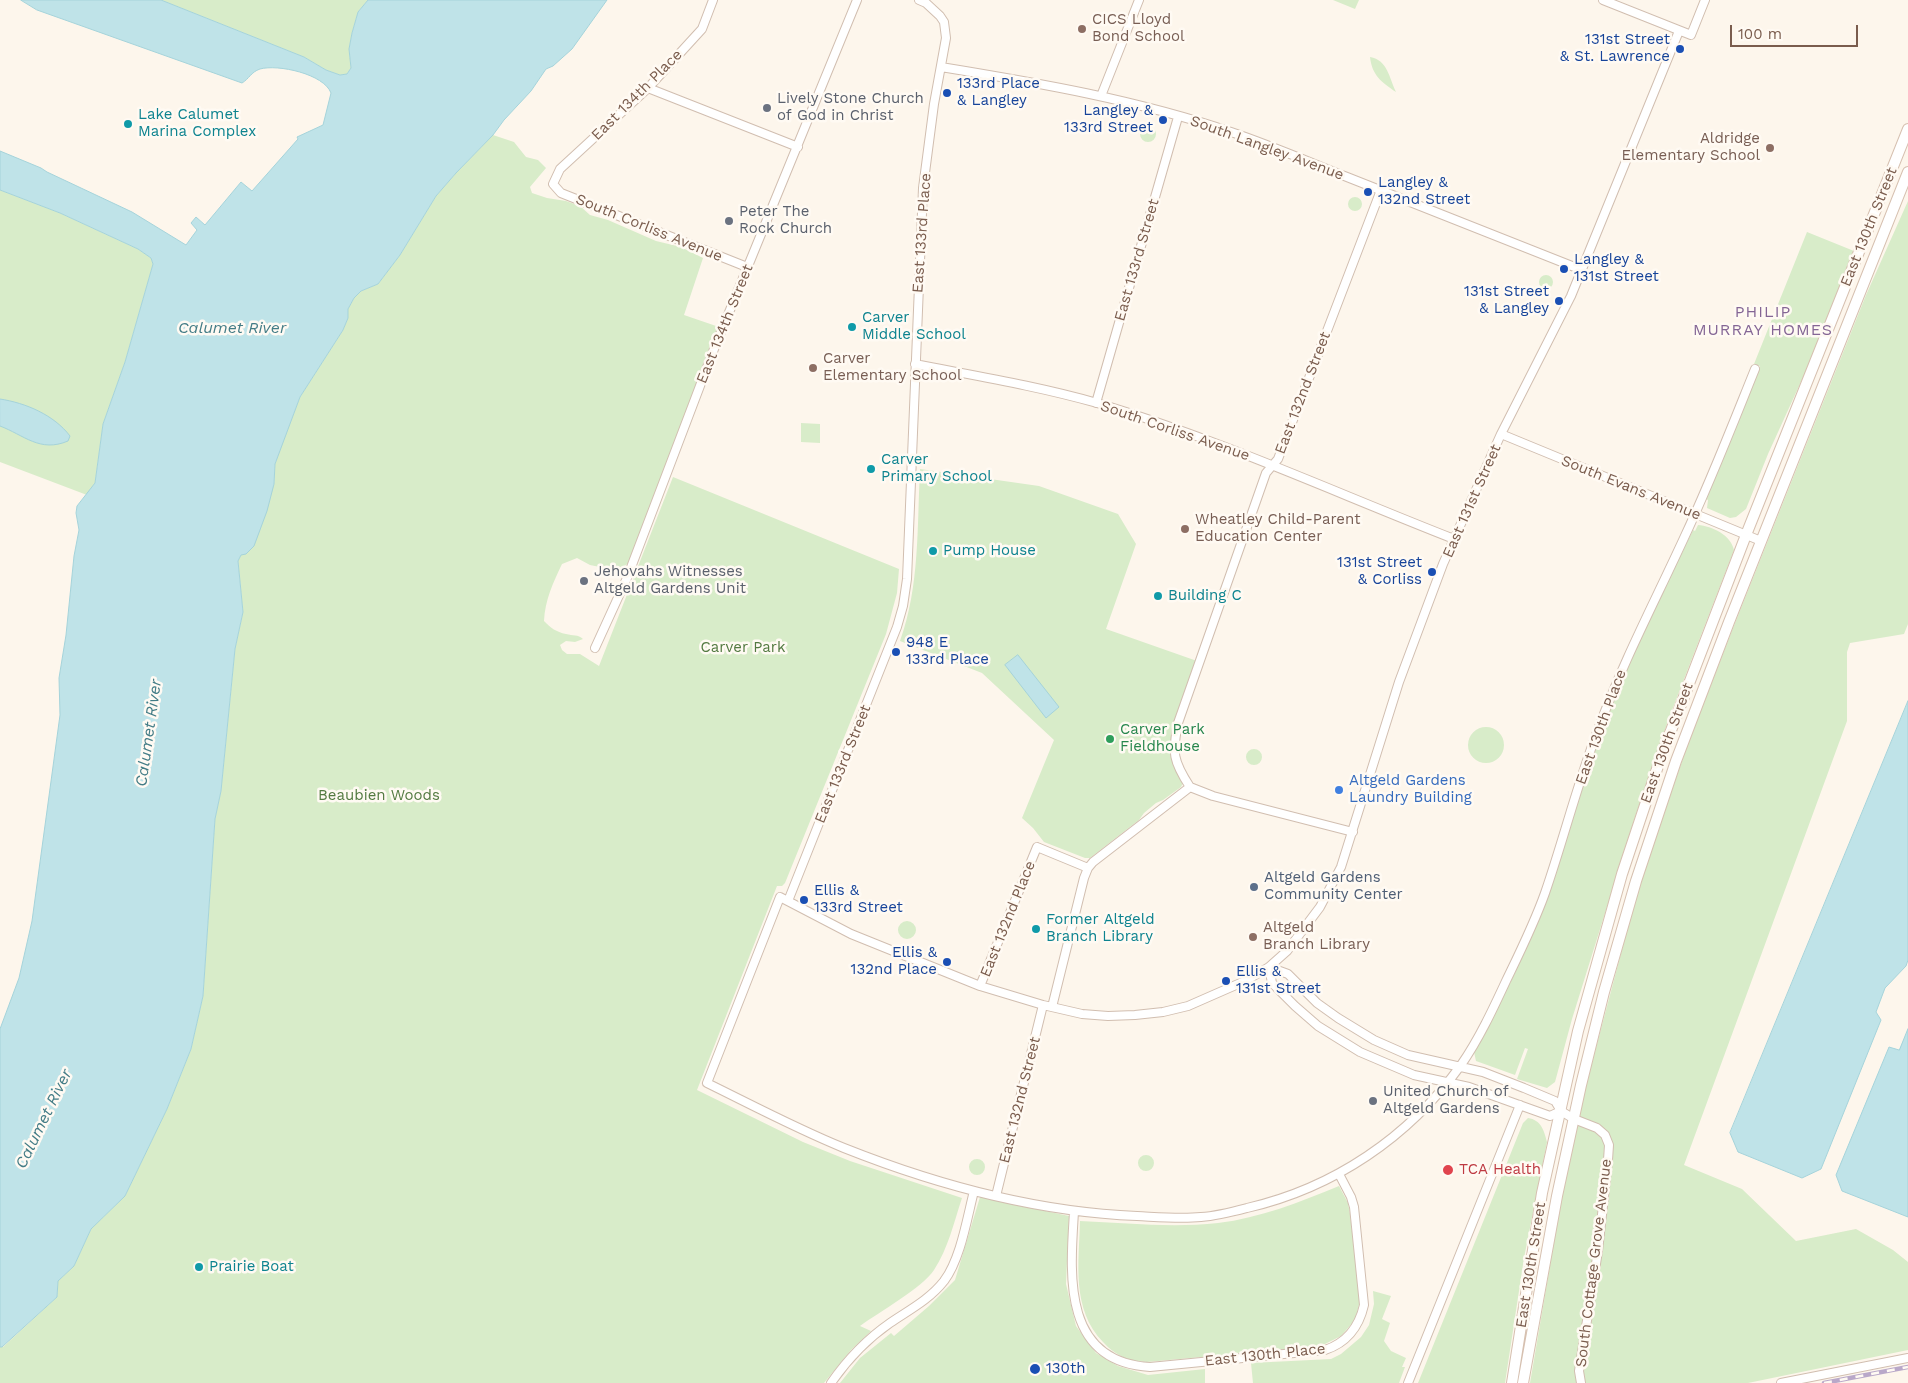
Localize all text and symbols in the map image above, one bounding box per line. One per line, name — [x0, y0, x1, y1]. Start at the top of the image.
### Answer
place label: CICS Lloyd Bond School — [1092, 11, 1184, 46]
scale bar — [1733, 15, 1860, 47]
marker: CICS Lloyd Bond School — [1076, 23, 1088, 35]
text: 100 m — [1738, 25, 1782, 43]
place label: 131st Street & St. Lawrence — [1560, 31, 1670, 66]
marker: 131st Street & St. Lawrence — [1674, 43, 1686, 55]
street label: East 134th Place — [588, 46, 686, 144]
place label: 133rd Place & Langley — [957, 75, 1040, 110]
marker: 133rd Place & Langley — [941, 87, 953, 99]
place label: Lively Stone Church of God in Christ — [777, 90, 924, 125]
marker: Lively Stone Church of God in Christ — [761, 102, 773, 114]
place label: Langley & 133rd Street — [1064, 102, 1153, 137]
place label: Lake Calumet Marina Complex — [138, 106, 256, 141]
street label: South Langley Avenue — [1188, 112, 1346, 184]
marker: Langley & 133rd Street — [1157, 114, 1169, 126]
marker: Lake Calumet Marina Complex — [122, 118, 134, 130]
place label: Aldridge Elementary School — [1621, 130, 1760, 165]
marker: Aldridge Elementary School — [1764, 142, 1776, 154]
street label: East 130th Street — [1837, 165, 1901, 289]
street label: East 133rd Place — [909, 172, 935, 294]
place label: Langley & 132nd Street — [1378, 174, 1470, 209]
marker: Langley & 132nd Street — [1362, 186, 1374, 198]
street label: South Corliss Avenue — [573, 190, 725, 266]
street label: East 133rd Street — [1111, 197, 1163, 323]
place label: Peter The Rock Church — [739, 203, 832, 238]
marker: Peter The Rock Church — [723, 215, 735, 227]
place label: Langley & 131st Street — [1574, 251, 1659, 286]
street label: East 134th Street — [693, 262, 757, 386]
marker: Langley & 131st Street — [1558, 263, 1570, 275]
place label: 131st Street & Langley — [1464, 283, 1549, 318]
marker: 131st Street & Langley — [1553, 295, 1565, 307]
district label: PHILIP MURRAY HOMES — [1691, 302, 1835, 340]
place label: Carver Middle School — [862, 309, 966, 344]
water label: Calumet River — [178, 318, 286, 338]
marker: Carver Middle School — [846, 321, 858, 333]
street label: East 132nd Street — [1271, 329, 1335, 457]
place label: Carver Elementary School — [823, 350, 962, 385]
marker: Carver Elementary School — [807, 362, 819, 374]
street label: South Corliss Avenue — [1098, 397, 1252, 465]
street label: East 131st Street — [1439, 441, 1505, 561]
place label: Carver Primary School — [881, 451, 992, 486]
street label: South Evans Avenue — [1559, 452, 1703, 524]
marker: Carver Primary School — [865, 463, 877, 475]
place label: Wheatley Child-Parent Education Center — [1195, 511, 1360, 546]
marker: Wheatley Child-Parent Education Center — [1179, 523, 1191, 535]
place label: Pump House — [943, 542, 1036, 560]
marker: Pump House — [927, 545, 939, 557]
place label: 131st Street & Corliss — [1337, 554, 1422, 589]
place label: Jehovahs Witnesses Altgeld Gardens Unit — [594, 563, 746, 598]
marker: 131st Street & Corliss — [1426, 566, 1438, 578]
marker: Jehovahs Witnesses Altgeld Gardens Unit — [578, 575, 590, 587]
place label: Building C — [1168, 587, 1242, 605]
marker: Building C — [1152, 590, 1164, 602]
place label: 948 E 133rd Place — [906, 634, 989, 669]
park label: Carver Park — [701, 639, 785, 657]
marker: 948 E 133rd Place — [890, 646, 902, 658]
street label: East 130th Place — [1572, 667, 1630, 787]
water label: Calumet River — [132, 678, 166, 788]
street label: East 130th Street — [1637, 680, 1697, 806]
street label: East 133rd Street — [811, 702, 875, 826]
place label: Carver Park Fieldhouse — [1120, 721, 1205, 756]
marker: Carver Park Fieldhouse — [1104, 733, 1116, 745]
place label: Altgeld Gardens Laundry Building — [1349, 772, 1472, 807]
marker: Altgeld Gardens Laundry Building — [1333, 784, 1345, 796]
park label: Beaubien Woods — [318, 787, 440, 805]
street label: East 132nd Place — [976, 858, 1040, 980]
place label: Altgeld Gardens Community Center — [1264, 869, 1403, 904]
marker: Altgeld Gardens Community Center — [1248, 881, 1260, 893]
place label: Ellis & 133rd Street — [814, 882, 903, 917]
marker: Ellis & 133rd Street — [798, 894, 810, 906]
place label: Former Altgeld Branch Library — [1046, 911, 1155, 946]
place label: Altgeld Branch Library — [1263, 919, 1370, 954]
marker: Former Altgeld Branch Library — [1030, 923, 1042, 935]
marker: Altgeld Branch Library — [1247, 931, 1259, 943]
place label: Ellis & 132nd Place — [851, 944, 937, 979]
marker: Ellis & 132nd Place — [941, 956, 953, 968]
place label: Ellis & 131st Street — [1236, 963, 1321, 998]
marker: Ellis & 131st Street — [1220, 975, 1232, 987]
street label: East 132nd Street — [996, 1035, 1044, 1165]
water label: Calumet River — [12, 1066, 76, 1172]
place label: United Church of Altgeld Gardens — [1383, 1083, 1509, 1118]
marker: United Church of Altgeld Gardens — [1367, 1095, 1379, 1107]
street label: South Cottage Grove Avenue — [1572, 1158, 1616, 1368]
place label: TCA Health — [1459, 1161, 1541, 1179]
marker: TCA Health — [1441, 1163, 1455, 1177]
street label: East 130th Street — [1512, 1201, 1550, 1329]
place label: Prairie Boat — [209, 1258, 294, 1276]
marker: Prairie Boat — [193, 1261, 205, 1273]
street label: East 130th Place — [1204, 1340, 1326, 1370]
place label: 130th — [1046, 1360, 1085, 1378]
marker: 130th — [1028, 1362, 1042, 1376]

